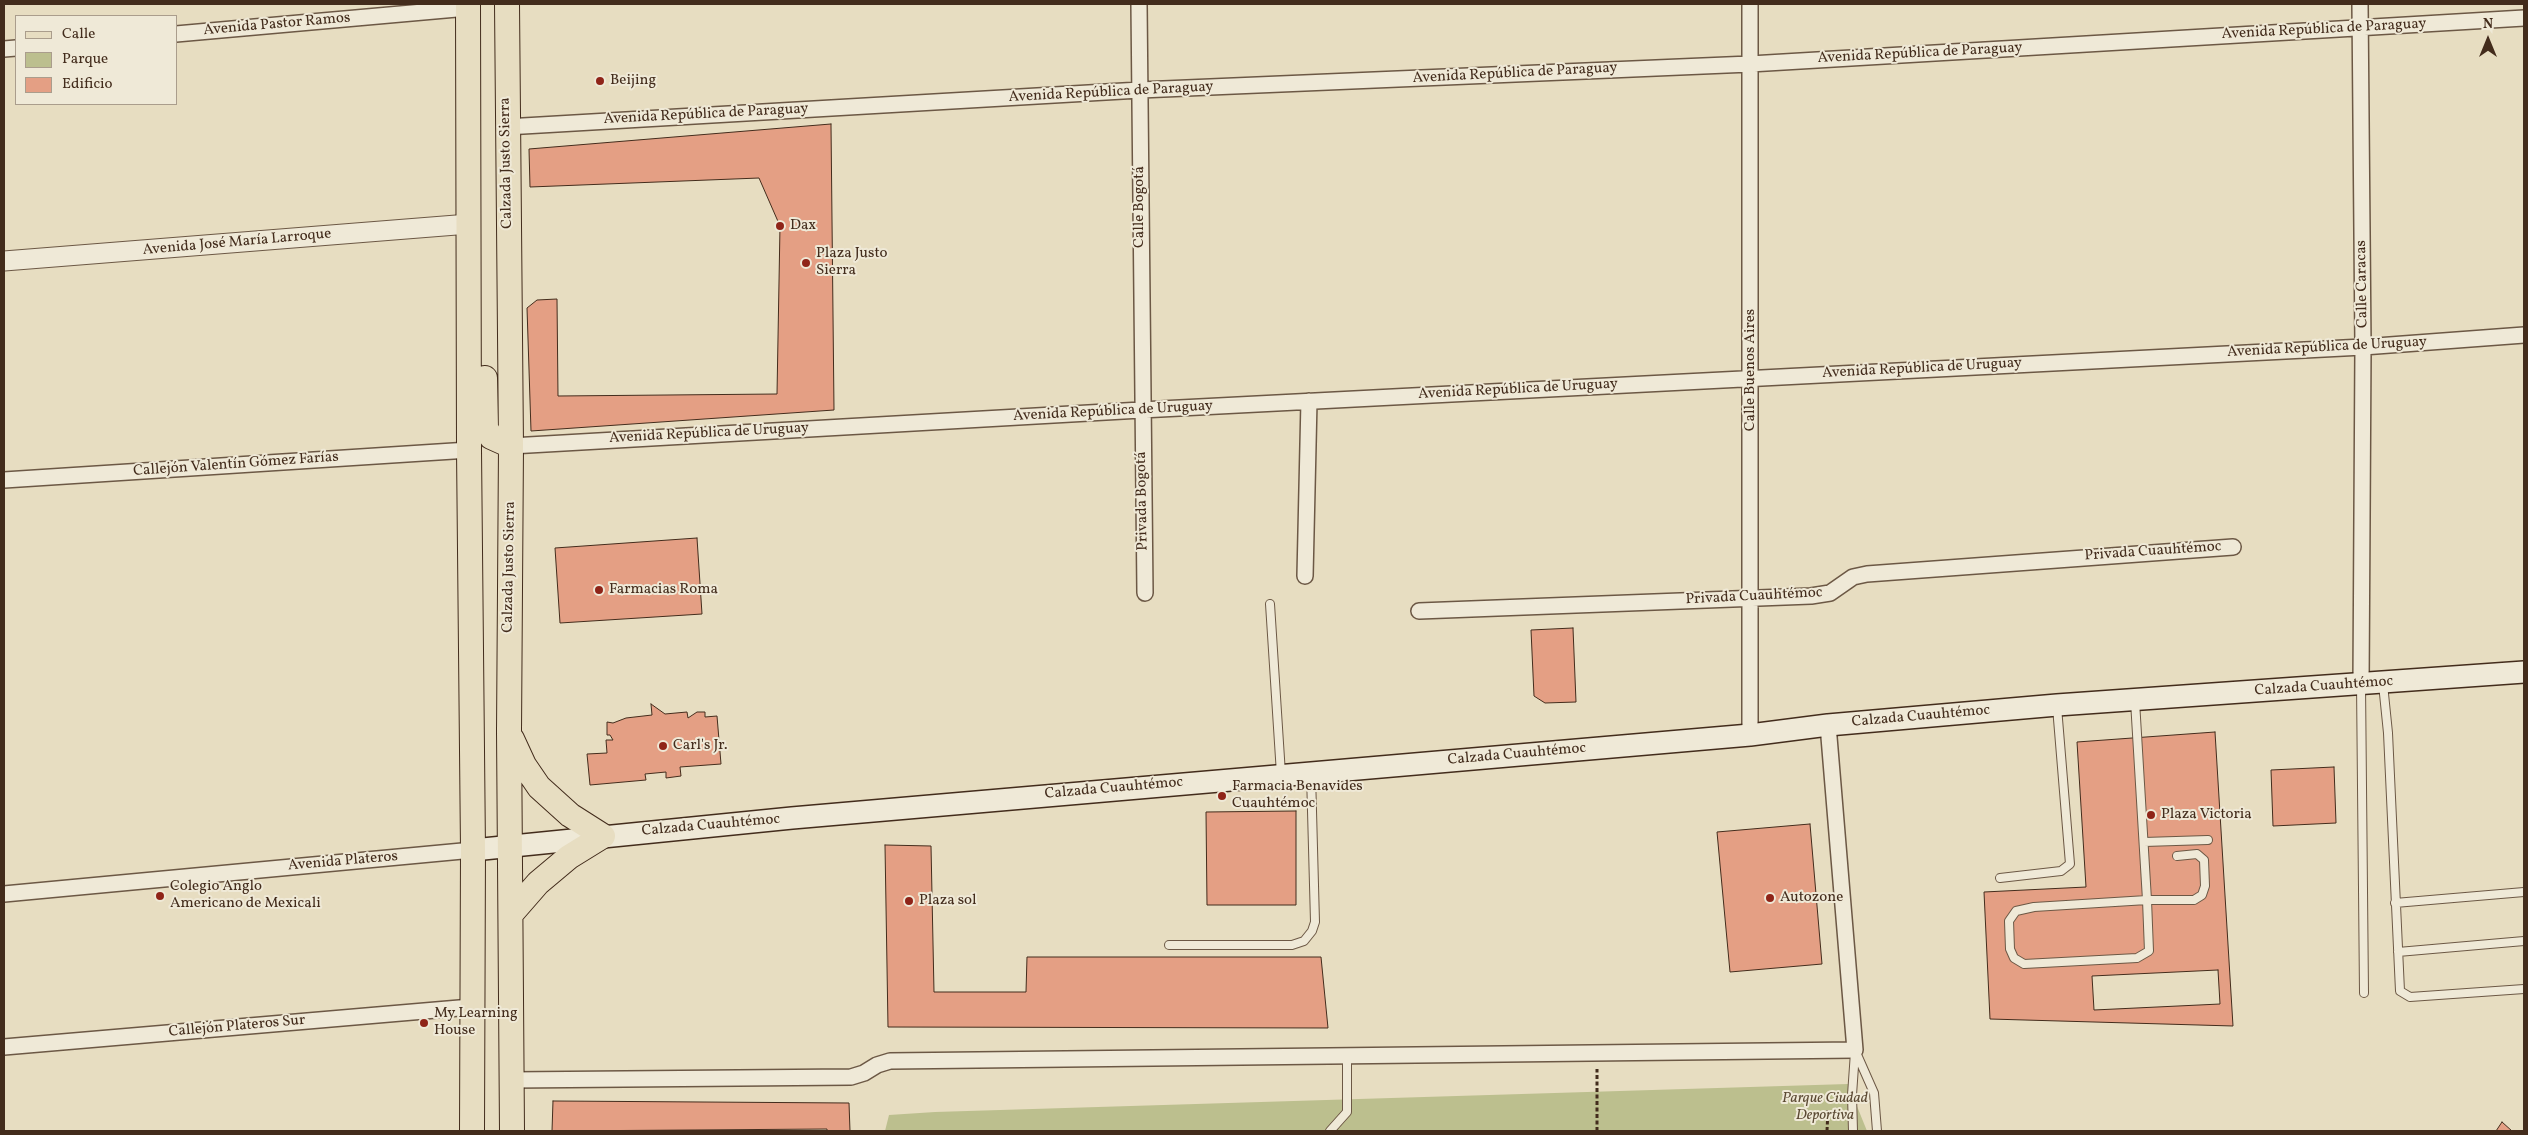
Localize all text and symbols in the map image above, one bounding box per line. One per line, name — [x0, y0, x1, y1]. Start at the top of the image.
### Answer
street label: Avenida Pastor Ramos — [203, 10, 351, 40]
legend — [15, 15, 178, 105]
north arrow — [2463, 15, 2513, 65]
text: N — [2483, 15, 2493, 34]
street label: Avenida República de Paraguay — [2221, 16, 2427, 44]
text: Calle — [62, 24, 95, 45]
street label: Avenida República de Paraguay — [1817, 40, 2023, 68]
text: Parque — [62, 49, 108, 70]
street label: Avenida República de Paraguay — [1412, 60, 1618, 88]
place label: Beijing — [610, 72, 656, 90]
text: Edificio — [62, 74, 113, 95]
marker: Beijing — [594, 75, 606, 87]
street label: Avenida República de Paraguay — [1008, 79, 1214, 107]
street label: Calzada Justo Sierra — [497, 97, 517, 229]
street label: Avenida República de Paraguay — [603, 101, 809, 129]
street label: Calle Bogotá — [1131, 166, 1149, 248]
place label: Dax — [790, 217, 816, 235]
marker: Dax — [774, 220, 786, 232]
street label: Avenida José María Larroque — [142, 226, 332, 260]
street label: Calle Caracas — [2353, 240, 2373, 328]
place label: Plaza Justo Sierra — [816, 245, 888, 280]
marker: Plaza Justo Sierra — [800, 257, 812, 269]
street label: Calle Buenos Aires — [1742, 309, 1760, 431]
street label: Avenida República de Uruguay — [2227, 334, 2427, 362]
street label: Avenida República de Uruguay — [1822, 355, 2022, 383]
street label: Avenida República de Uruguay — [1418, 376, 1618, 404]
street label: Avenida República de Uruguay — [1013, 398, 1213, 426]
street label: Avenida República de Uruguay — [609, 420, 809, 448]
street label: Callejón Valentín Gómez Farías — [133, 449, 339, 481]
street label: Privada Bogotá — [1133, 451, 1153, 551]
street label: Calzada Justo Sierra — [500, 501, 520, 633]
street label: Privada Cuauhtémoc — [2084, 538, 2222, 566]
place label: Farmacias Roma — [609, 581, 718, 599]
marker: Farmacias Roma — [593, 584, 605, 596]
street label: Privada Cuauhtémoc — [1685, 584, 1823, 610]
street label: Calzada Cuauhtémoc — [2254, 673, 2394, 701]
street label: Calzada Cuauhtémoc — [1851, 702, 1991, 732]
place label: Carl's Jr. — [673, 737, 728, 755]
marker: Carl's Jr. — [657, 740, 669, 752]
street label: Calzada Cuauhtémoc — [1447, 740, 1587, 770]
street label: Calzada Cuauhtémoc — [1044, 774, 1184, 804]
place label: Farmacia Benavides Cuauhtémoc — [1232, 778, 1363, 813]
marker: Farmacia Benavides Cuauhtémoc — [1216, 790, 1228, 802]
place label: Plaza Victoria — [2161, 806, 2252, 824]
marker: Plaza Victoria — [2145, 809, 2157, 821]
street label: Calzada Cuauhtémoc — [641, 811, 781, 841]
street label: Avenida Plateros — [287, 848, 399, 876]
place label: Colegio Anglo Americano de Mexicali — [170, 878, 321, 913]
place label: Autozone — [1780, 889, 1843, 907]
marker: Colegio Anglo Americano de Mexicali — [154, 890, 166, 902]
place label: Plaza sol — [919, 892, 976, 910]
marker: Autozone — [1764, 892, 1776, 904]
marker: Plaza sol — [903, 895, 915, 907]
place label: My Learning House — [434, 1005, 518, 1040]
street label: Callejón Plateros Sur — [168, 1012, 306, 1042]
marker: My Learning House — [418, 1017, 430, 1029]
park label: Parque Ciudad Deportiva — [1782, 1090, 1868, 1125]

